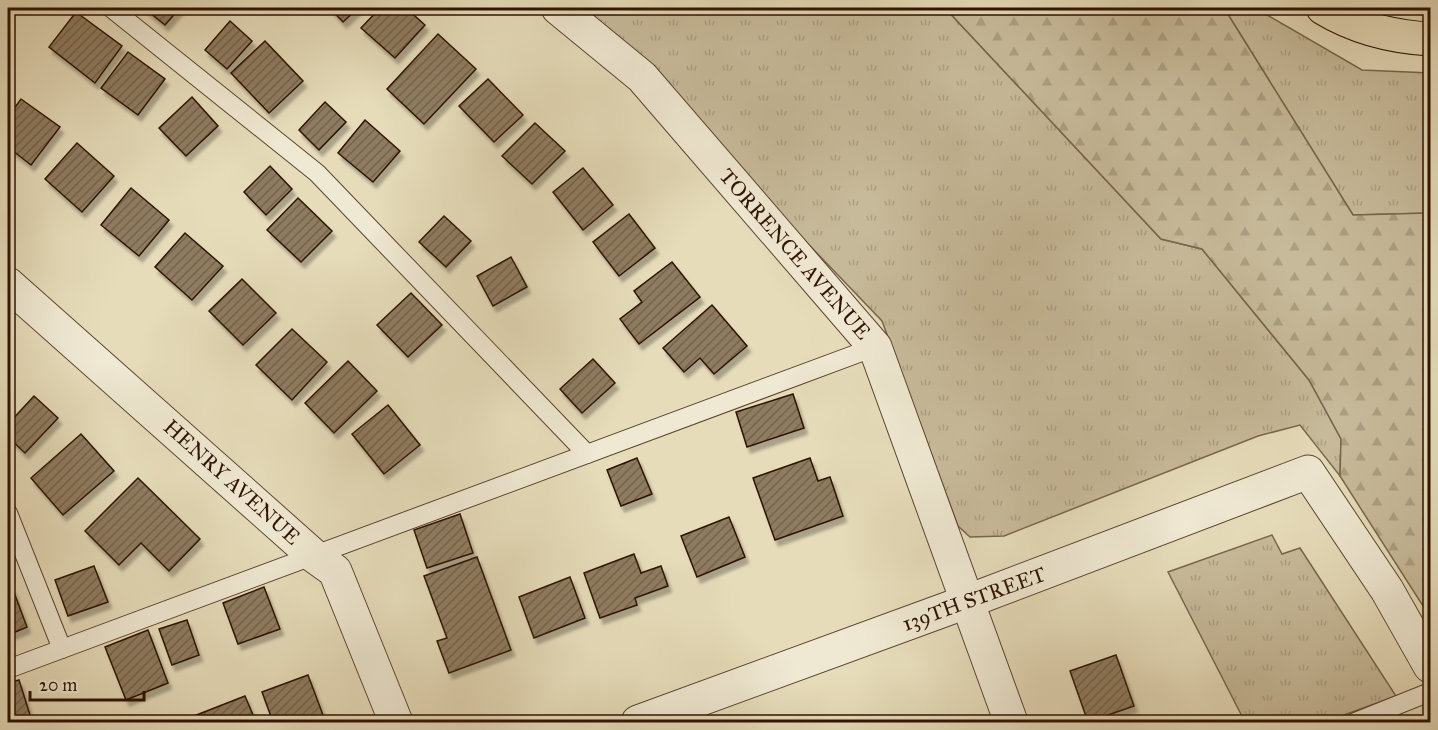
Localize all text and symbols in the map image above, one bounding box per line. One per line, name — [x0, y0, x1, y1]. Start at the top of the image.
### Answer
street label: TORRENCE AVENUE — [714, 163, 876, 345]
street label: HENRY AVENUE — [158, 414, 306, 550]
street label: 139TH STREET — [899, 561, 1049, 637]
scale bar — [30, 664, 144, 702]
text: 20 m — [39, 674, 77, 696]

